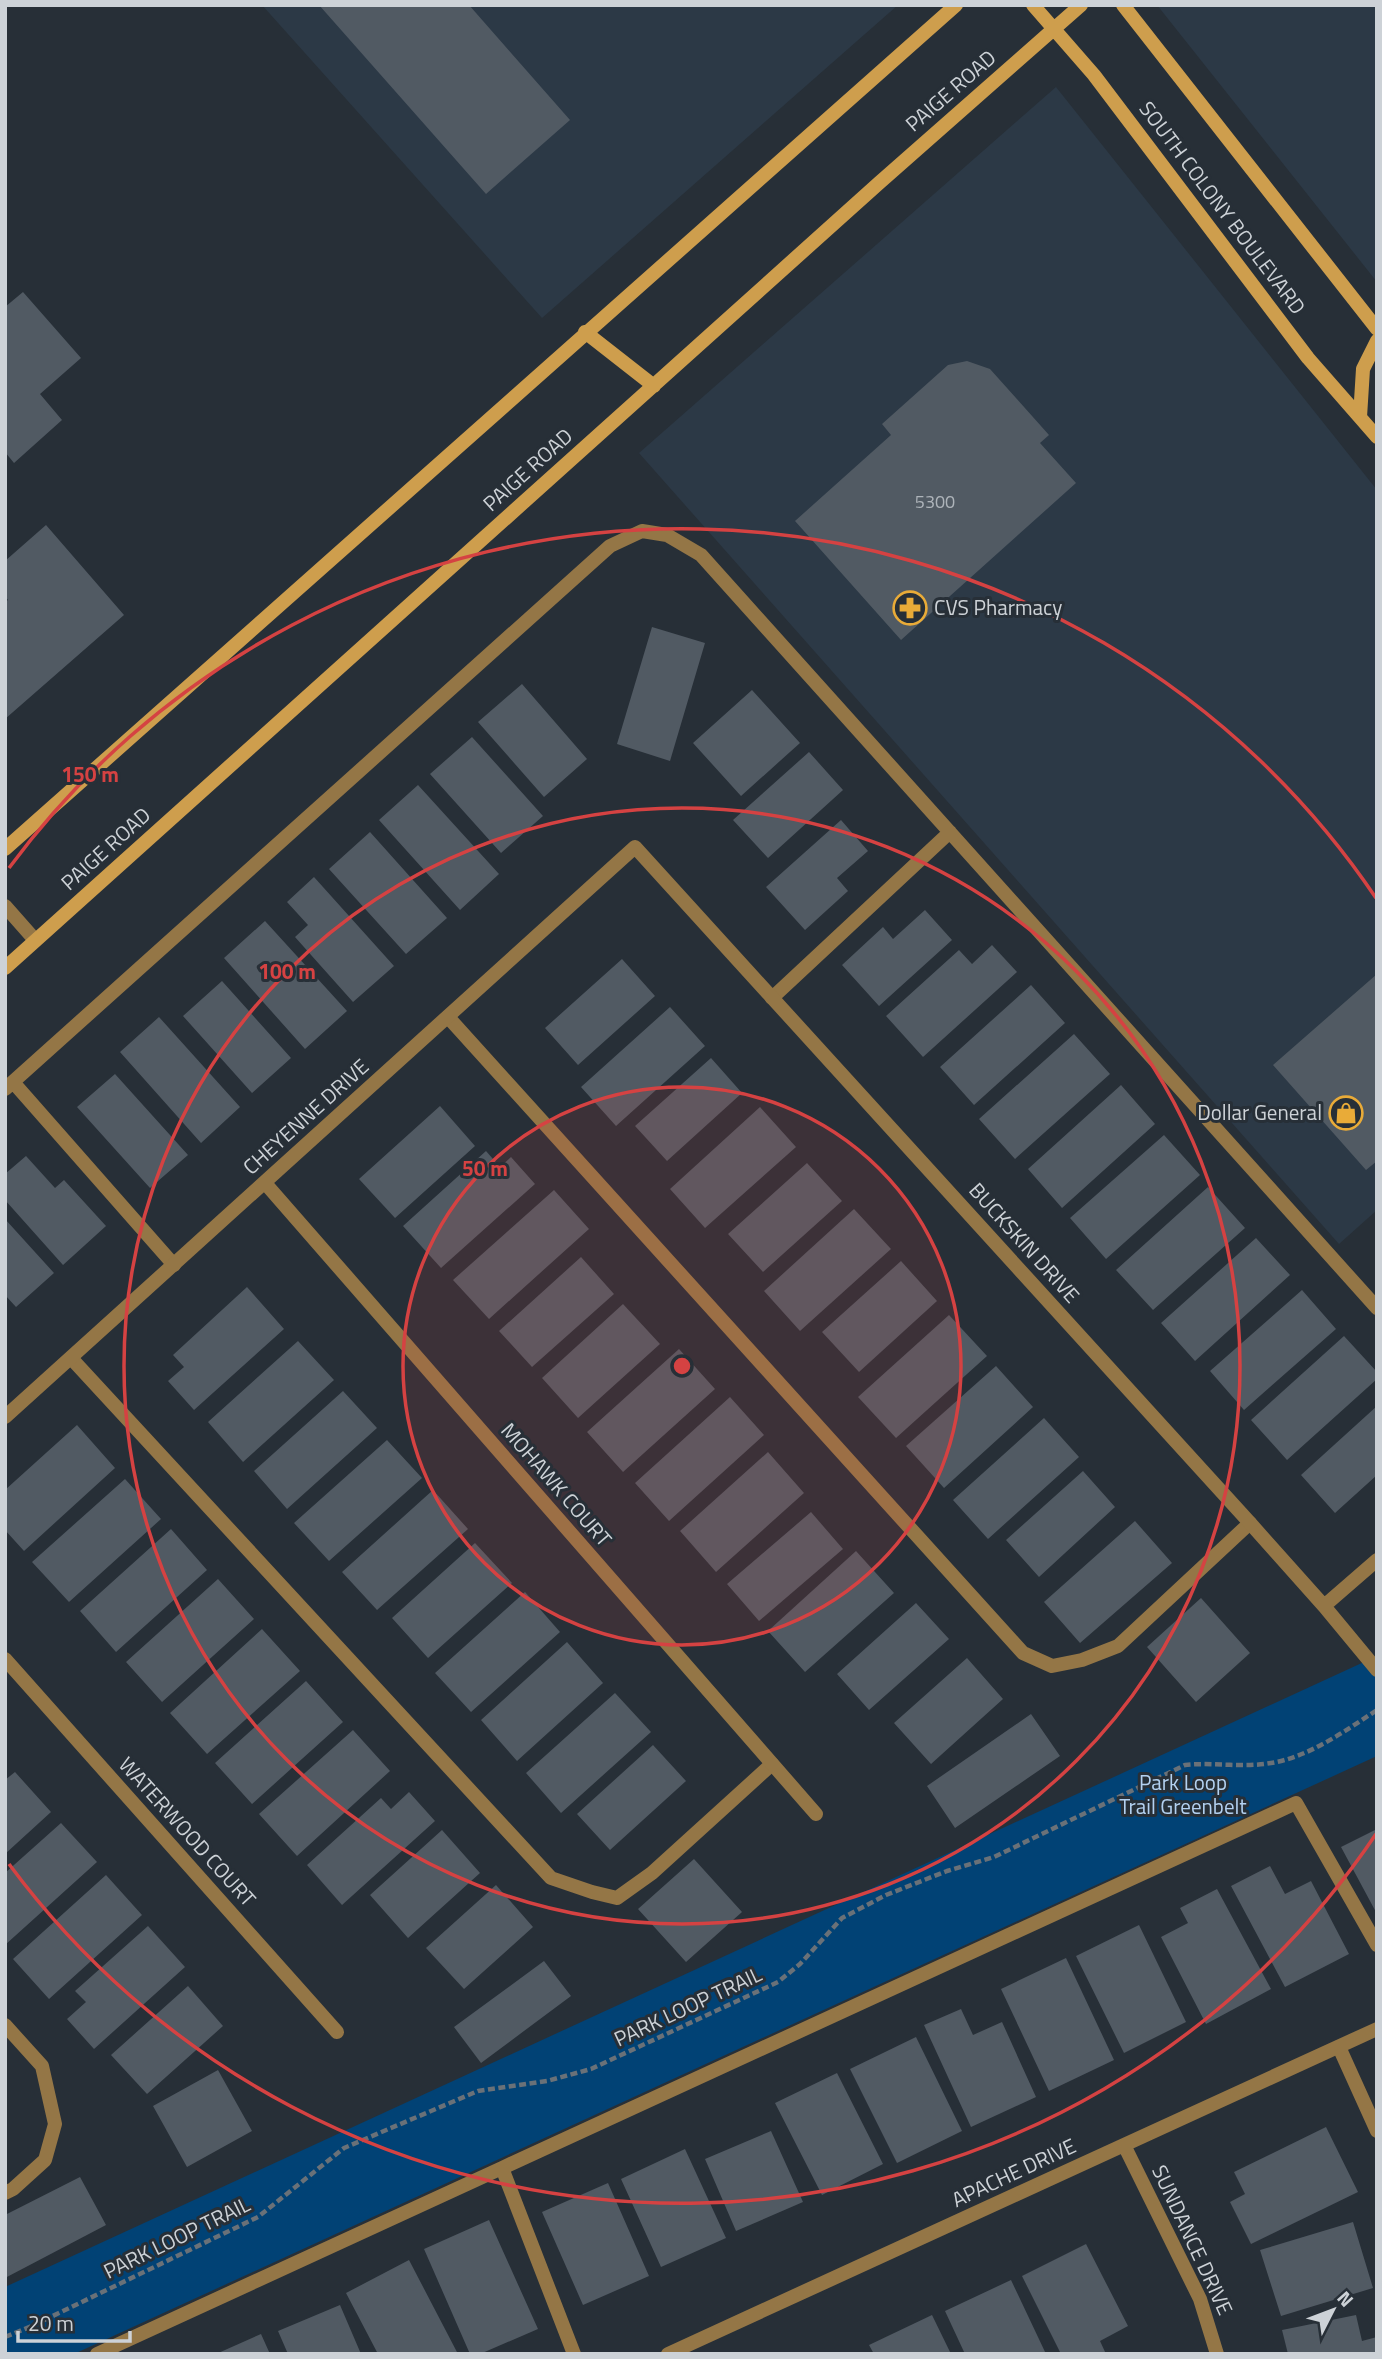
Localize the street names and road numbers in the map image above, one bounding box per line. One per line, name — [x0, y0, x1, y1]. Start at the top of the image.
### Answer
street label: PAIGE ROAD — [898, 42, 1003, 139]
street label: SOUTH COLONY BOULEVARD — [1132, 94, 1314, 321]
street label: PAIGE ROAD — [475, 420, 579, 518]
street label: PAIGE ROAD — [53, 799, 157, 897]
street label: CHEYENNE DRIVE — [235, 1051, 376, 1182]
street label: BUCKSKIN DRIVE — [962, 1175, 1088, 1310]
street label: MOHAWK COURT — [494, 1415, 620, 1553]
street label: WATERWOOD COURT — [112, 1749, 264, 1913]
street label: PARK LOOP TRAIL — [608, 1958, 767, 2054]
street label: APACHE DRIVE — [946, 2129, 1081, 2215]
street label: SUNDANCE DRIVE — [1144, 2159, 1242, 2320]
street label: PARK LOOP TRAIL — [98, 2188, 255, 2287]

